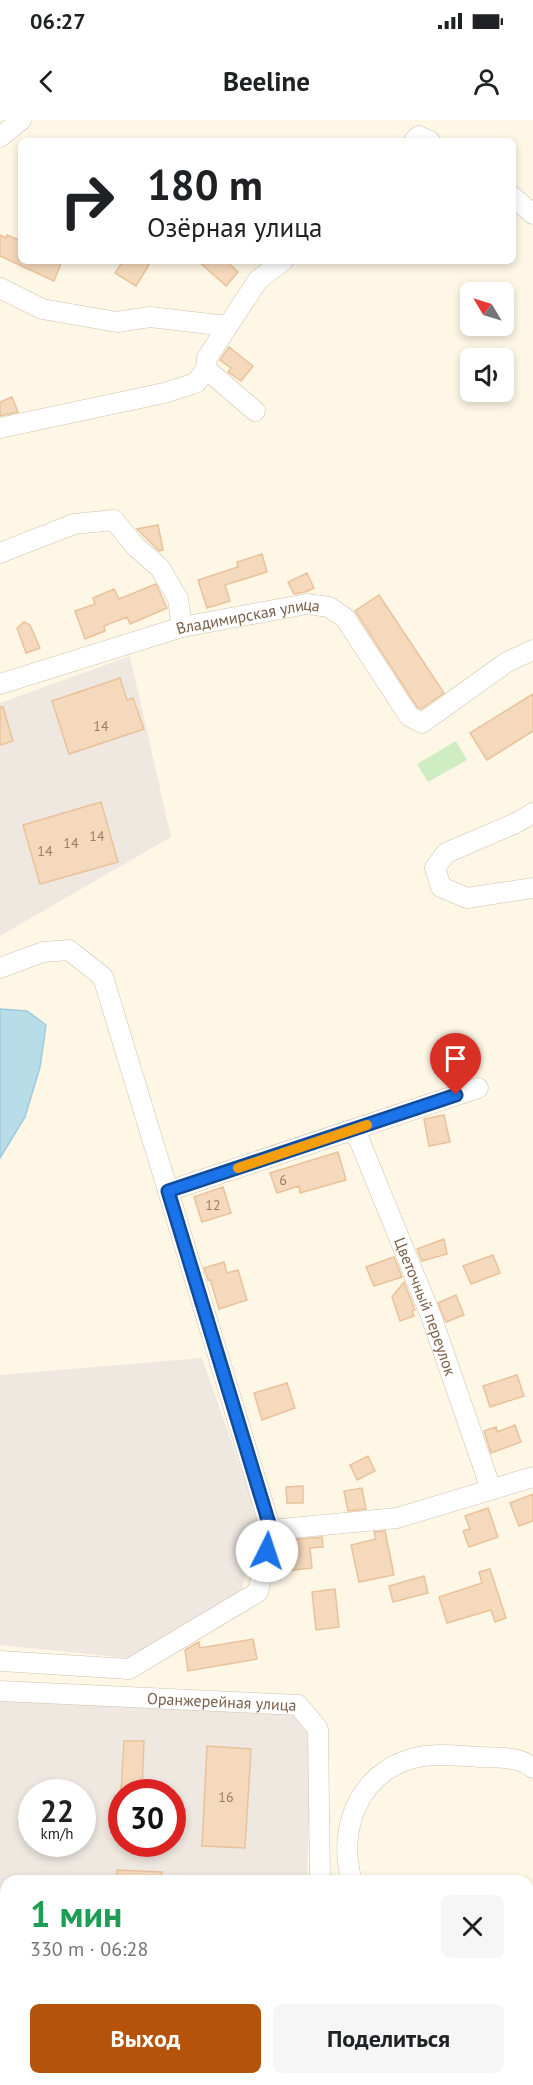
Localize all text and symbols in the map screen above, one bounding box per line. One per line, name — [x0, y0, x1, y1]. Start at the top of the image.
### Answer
text: 06:27 — [30, 7, 86, 35]
text: Beeline — [223, 64, 310, 98]
icon: back — [30, 65, 63, 98]
icon: person — [470, 65, 503, 98]
text: 180 m — [147, 157, 263, 212]
icon: right — [48, 162, 126, 240]
text: Озёрная улица — [147, 210, 322, 244]
north arrow — [460, 282, 514, 336]
map controls — [460, 282, 514, 402]
button: sound — [460, 348, 514, 402]
street label: Владимирская улица — [174, 594, 321, 638]
house number: 14 — [93, 717, 109, 735]
house number: 14 — [89, 827, 105, 845]
house number: 14 — [63, 834, 79, 852]
house number: 14 — [37, 842, 53, 860]
pin — [430, 1033, 481, 1095]
icon: arrive — [439, 1042, 472, 1075]
house number: 6 — [279, 1171, 287, 1189]
house number: 12 — [205, 1196, 221, 1214]
street label: Цветочный переулок — [390, 1234, 461, 1379]
position arrow — [235, 1519, 299, 1583]
street label: Оранжерейная улица — [147, 1688, 297, 1715]
speed limit sign: 30 — [108, 1779, 186, 1857]
house number: 16 — [218, 1788, 234, 1806]
text: 22 — [40, 1791, 74, 1830]
text: km/h — [41, 1824, 73, 1843]
text: 1 мин — [30, 1890, 122, 1937]
button: close — [441, 1895, 504, 1958]
text: 330 m · 06:28 — [30, 1936, 148, 1962]
button: Выход — [30, 2004, 261, 2073]
button: Поделиться — [273, 2004, 504, 2073]

